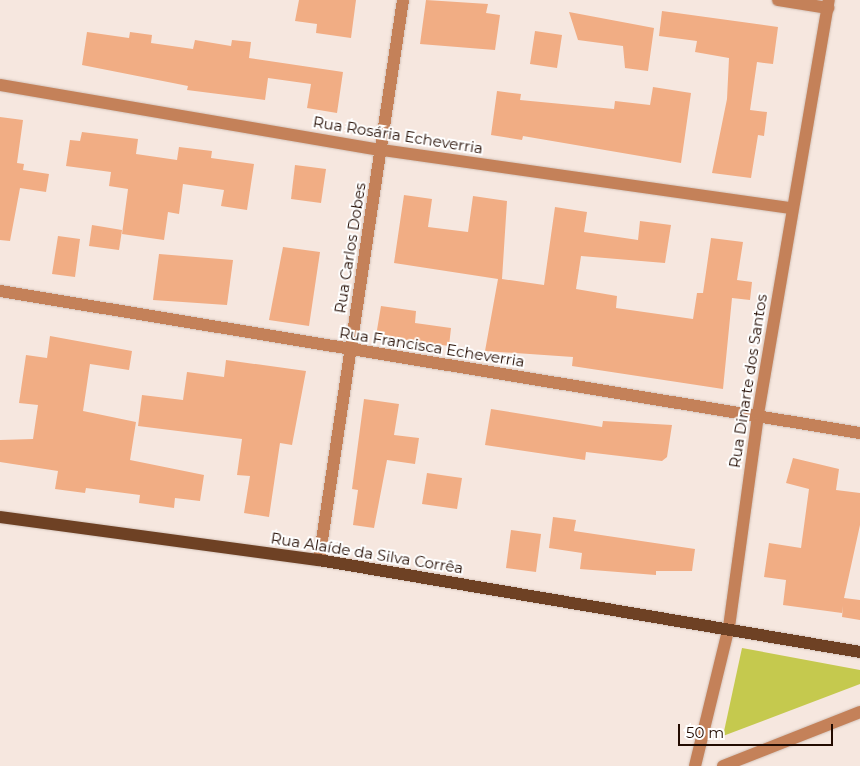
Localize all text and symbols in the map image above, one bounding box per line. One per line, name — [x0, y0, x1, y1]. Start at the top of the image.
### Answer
street label: Rua Rosária Echeverria — [312, 113, 484, 157]
street label: Rua Carlos Dobes — [331, 181, 369, 315]
street label: Rua Dinarte dos Santos — [725, 293, 771, 469]
street label: Rua Francisca Echeverria — [338, 323, 526, 371]
street label: Rua Alaíde da Silva Corrêa — [270, 529, 464, 577]
scale bar — [680, 714, 835, 746]
text: 50 m — [686, 723, 724, 742]

